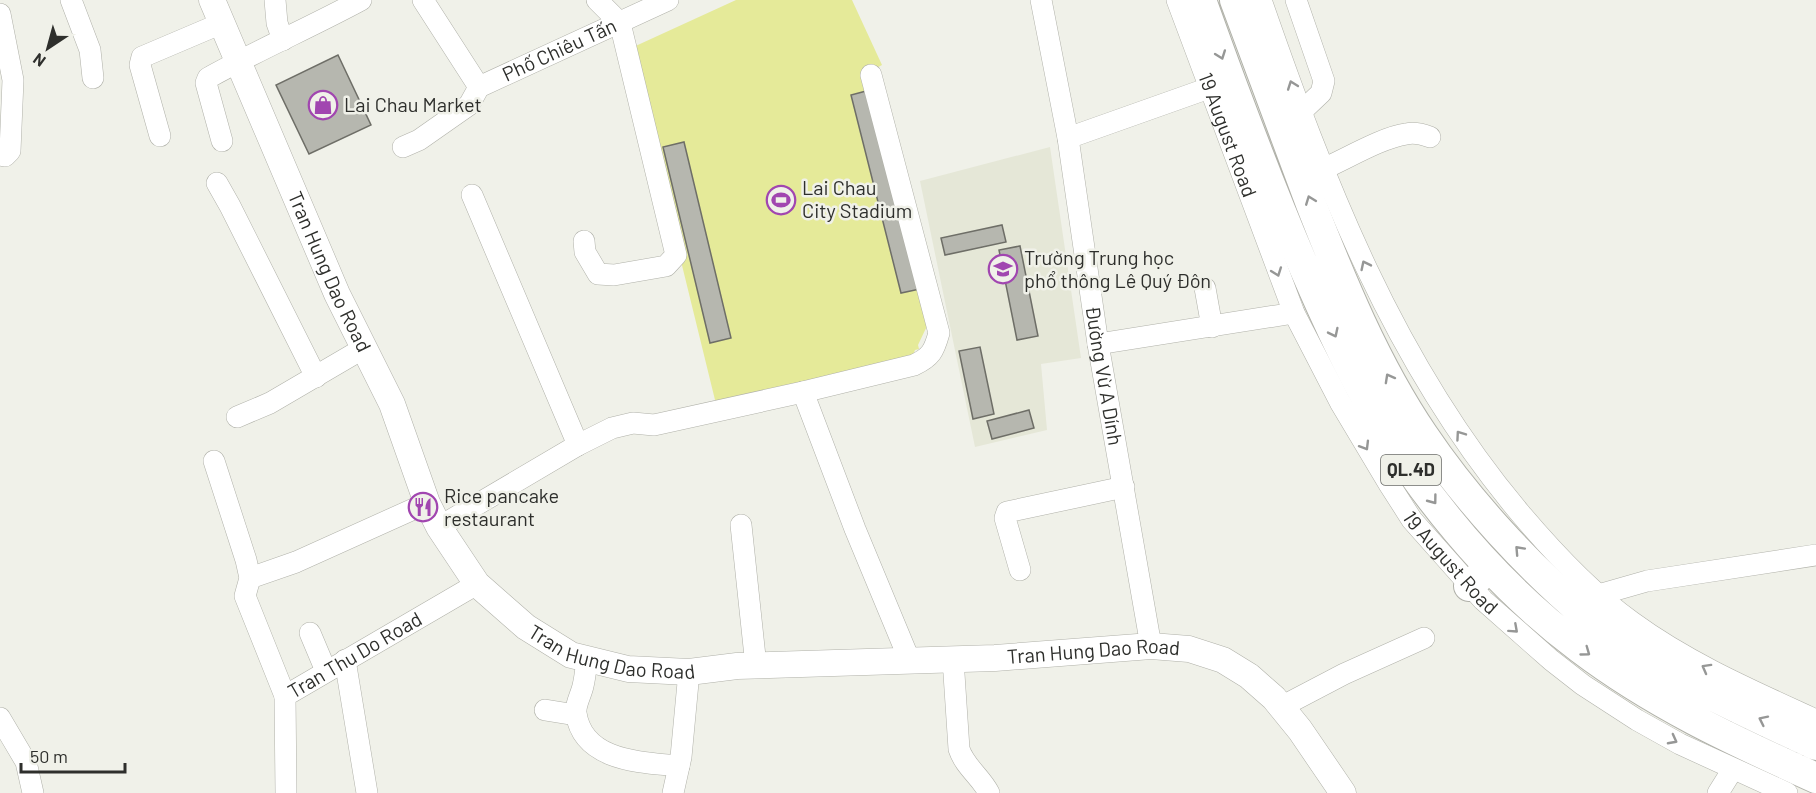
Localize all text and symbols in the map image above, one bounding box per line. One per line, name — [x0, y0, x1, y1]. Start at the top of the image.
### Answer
street label: Phố Chiêu Tấn — [498, 13, 620, 86]
north arrow — [18, 18, 78, 78]
one-way arrow — [1213, 49, 1226, 60]
text: N — [29, 50, 49, 71]
street label: 19 August Road — [1194, 69, 1263, 200]
one-way arrow — [1286, 80, 1299, 90]
shop icon: Lai Chau Market — [307, 89, 339, 121]
place label: Lai Chau Market — [344, 92, 482, 116]
place label: Lai Chau City Stadium — [802, 175, 912, 222]
sports icon: Lai Chau City Stadium — [765, 184, 797, 216]
street label: Tran Hung Dao Road — [284, 187, 377, 356]
one-way arrow — [1305, 196, 1317, 207]
place label: Trường Trung học phổ thông Lê Quý Đôn — [1024, 245, 1211, 292]
school or university icon: Trường Trung học phổ thông Lê Quý Đôn — [987, 253, 1019, 285]
one-way arrow — [1360, 261, 1372, 272]
one-way arrow — [1270, 266, 1283, 277]
street label: Đường Vừ A Dính — [1082, 304, 1129, 447]
one-way arrow — [1326, 326, 1338, 337]
one-way arrow — [1385, 374, 1396, 384]
one-way arrow — [1456, 431, 1467, 442]
one-way arrow — [1358, 439, 1370, 450]
road number: QL.4D — [1381, 455, 1441, 485]
place label: Rice pancake restaurant — [444, 483, 559, 530]
restaurant icon: Rice pancake restaurant — [407, 491, 439, 523]
one-way arrow — [1426, 493, 1437, 504]
street label: 19 August Road — [1398, 506, 1504, 619]
one-way arrow — [1515, 547, 1526, 558]
street label: Tran Thu Do Road — [283, 606, 426, 703]
street label: Tran Hung Dao Road — [525, 619, 696, 684]
one-way arrow — [1507, 622, 1518, 633]
street label: Tran Hung Dao Road — [1006, 633, 1181, 668]
one-way arrow — [1579, 645, 1590, 656]
one-way arrow — [1702, 664, 1712, 675]
one-way arrow — [1759, 716, 1770, 727]
one-way arrow — [1667, 733, 1677, 744]
scale bar — [21, 736, 124, 774]
text: 50 m — [30, 745, 68, 767]

